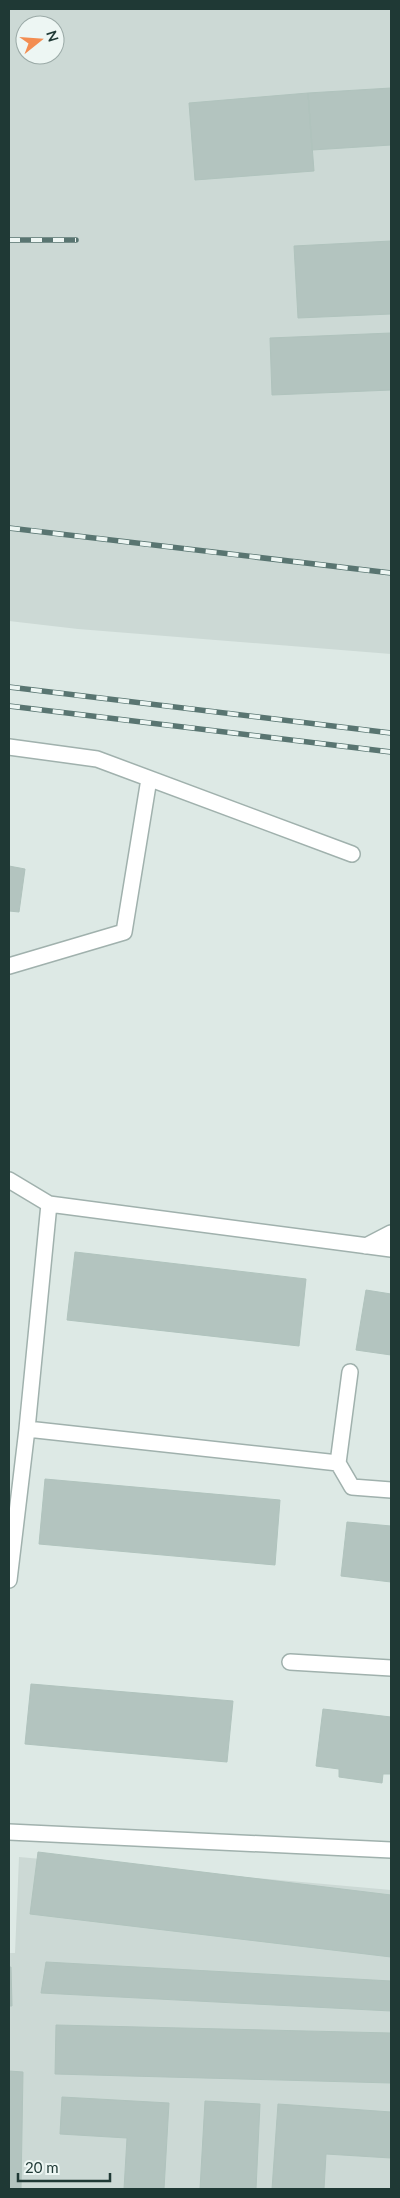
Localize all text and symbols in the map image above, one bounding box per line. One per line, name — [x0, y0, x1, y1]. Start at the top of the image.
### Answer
north arrow — [15, 15, 65, 65]
text: N — [43, 28, 63, 44]
scale bar — [18, 2150, 110, 2182]
text: 20 m — [25, 2158, 59, 2176]

